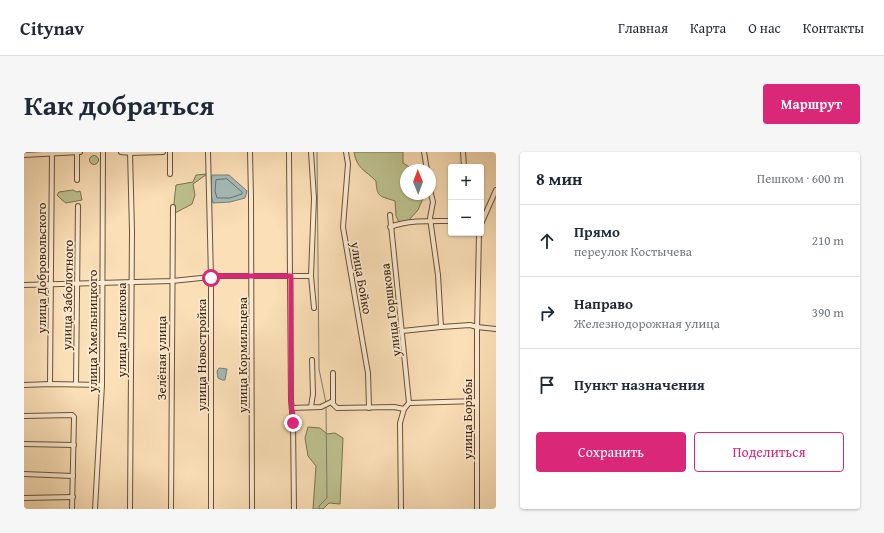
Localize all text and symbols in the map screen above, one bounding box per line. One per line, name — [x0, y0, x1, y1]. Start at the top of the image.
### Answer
text: Citynav — [20, 14, 84, 42]
text: Главная — [618, 18, 668, 38]
text: Карта — [690, 18, 726, 38]
text: О нас — [748, 18, 781, 38]
text: Контакты — [803, 18, 864, 38]
text: Как добраться — [24, 84, 214, 125]
button: Маршрут — [763, 84, 860, 124]
north arrow — [400, 164, 436, 200]
map controls — [448, 164, 484, 236]
button: + — [448, 164, 484, 200]
text: 8 мин — [536, 166, 582, 191]
text: Пешком · 600 m — [757, 169, 844, 188]
button: − — [448, 200, 484, 236]
street label: улица Добровольского — [32, 202, 51, 334]
text: Прямо — [574, 221, 620, 242]
icon: ahead — [536, 230, 558, 252]
text: 210 m — [812, 231, 844, 250]
street label: улица Заболотного — [57, 239, 78, 351]
street label: улица Бойко — [346, 239, 377, 316]
text: переулок Костычева — [574, 242, 692, 261]
street label: улица Горшкова — [375, 261, 406, 359]
street label: улица Хмельницкого — [83, 269, 102, 393]
route start — [202, 269, 220, 287]
street label: улица Лысикова — [112, 282, 131, 378]
text: Направо — [574, 293, 633, 314]
street label: улица Кормильцева — [233, 296, 252, 414]
street label: улица Новостройка — [192, 298, 211, 412]
icon: right — [536, 302, 558, 324]
text: 390 m — [812, 303, 844, 322]
text: Железнодорожная улица — [574, 314, 720, 333]
street label: Зелёная улица — [152, 315, 171, 400]
icon: arrive — [536, 374, 558, 396]
text: Пункт назначения — [574, 374, 705, 395]
street label: улица Борьбы — [458, 379, 477, 460]
route end — [284, 414, 302, 432]
button: Сохранить — [536, 432, 686, 472]
button: Поделиться — [694, 432, 844, 472]

